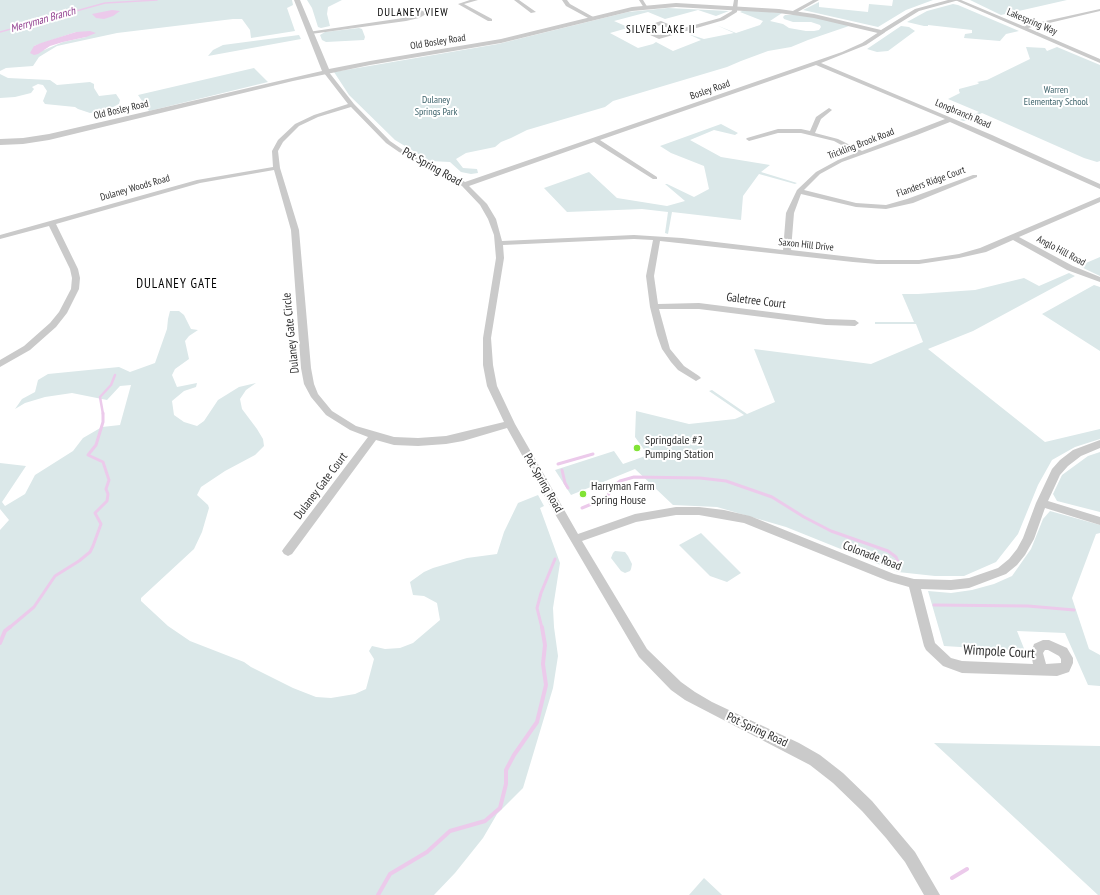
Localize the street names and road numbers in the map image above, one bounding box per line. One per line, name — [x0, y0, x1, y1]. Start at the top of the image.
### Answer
street label: Lakespring Way — [1005, 6, 1059, 38]
street label: Old Bosley Road — [409, 32, 467, 52]
street label: Bosley Road — [688, 78, 732, 102]
street label: Longbranch Road — [933, 97, 993, 131]
street label: Old Bosley Road — [92, 98, 150, 122]
street label: Trickling Brook Road — [826, 126, 896, 162]
street label: Pot Spring Road — [400, 145, 464, 189]
street label: Flanders Ridge Court — [895, 164, 967, 200]
street label: Dulaney Woods Road — [99, 172, 171, 204]
street label: Anglo Hill Road — [1035, 233, 1087, 269]
street label: Saxon Hill Drive — [778, 236, 834, 254]
street label: Galetree Court — [725, 290, 787, 312]
street label: Dulaney Gate Circle — [280, 292, 302, 374]
street label: Dulaney Gate Court — [291, 450, 351, 522]
street label: Pot Spring Road — [520, 451, 566, 515]
street label: Colonade Road — [841, 538, 903, 574]
street label: Wimpole Court — [963, 642, 1035, 662]
street label: Pot Spring Road — [724, 710, 790, 750]

